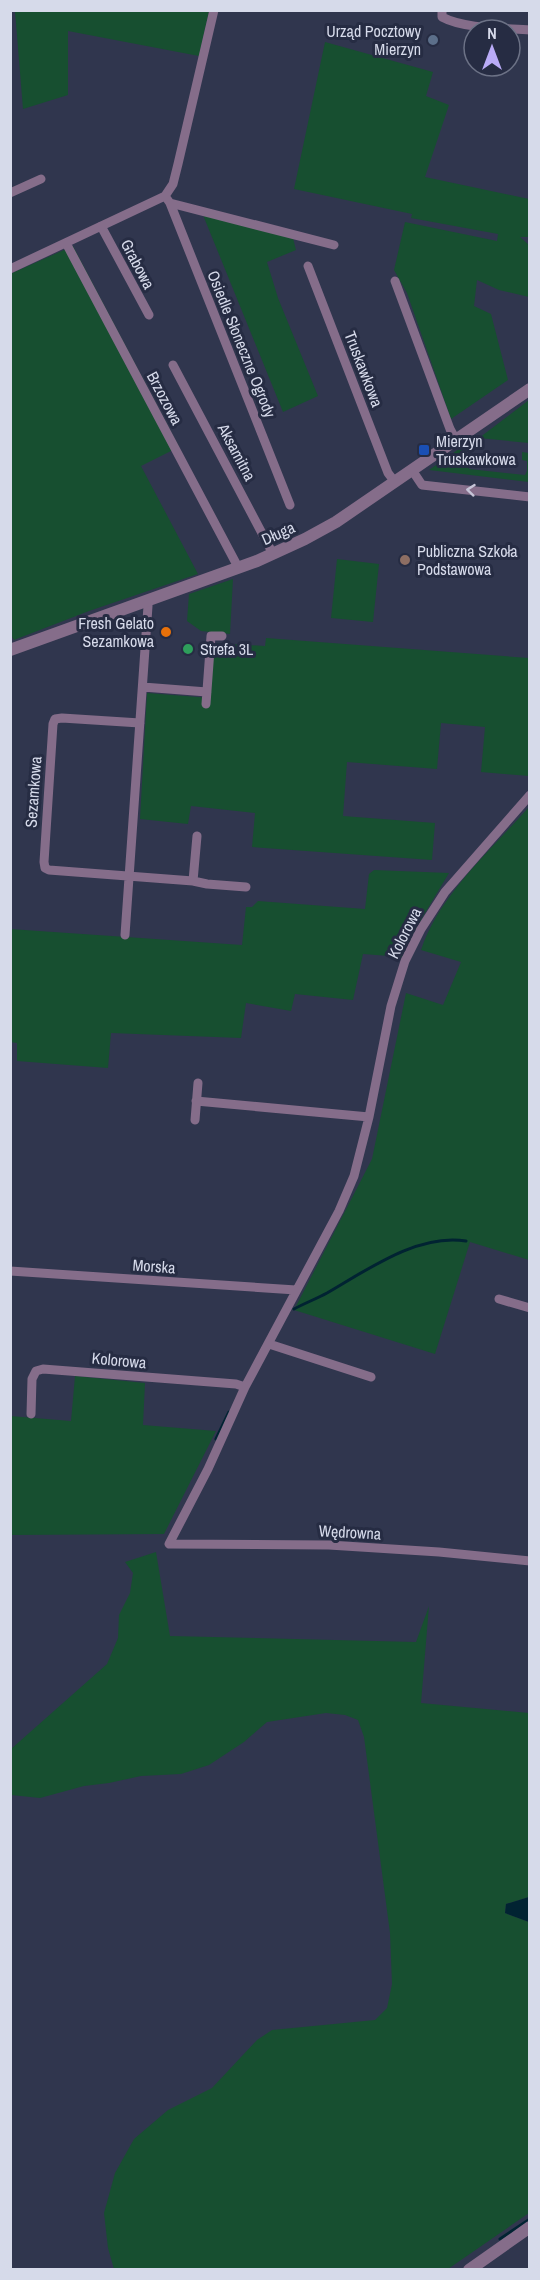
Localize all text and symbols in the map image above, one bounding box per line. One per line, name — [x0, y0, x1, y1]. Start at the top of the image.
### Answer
north arrow — [462, 18, 522, 78]
place label: Urząd Pocztowy Mierzyn — [326, 20, 421, 60]
text: N — [487, 22, 497, 44]
marker: Urząd Pocztowy Mierzyn — [426, 33, 440, 47]
street label: Grabowa — [116, 235, 161, 293]
street label: Osiedle Słoneczne Ogrody — [202, 267, 282, 421]
street label: Truskawkowa — [339, 328, 389, 411]
street label: Brzozowa — [142, 367, 189, 429]
street label: Aksamitna — [212, 419, 262, 485]
place label: Mierzyn Truskawkowa — [436, 430, 516, 470]
marker: Mierzyn Truskawkowa — [417, 443, 431, 457]
one-way arrow — [467, 485, 476, 497]
street label: Długa — [258, 516, 299, 550]
place label: Publiczna Szkoła Podstawowa — [417, 540, 518, 580]
marker: Publiczna Szkoła Podstawowa — [398, 553, 412, 567]
place label: Fresh Gelato Sezamkowa — [78, 612, 155, 652]
marker: Fresh Gelato Sezamkowa — [159, 625, 173, 639]
place label: Strefa 3L — [200, 638, 254, 660]
marker: Strefa 3L — [181, 642, 195, 656]
street label: Sezamkowa — [20, 755, 47, 828]
street label: Kolorowa — [382, 903, 427, 962]
street label: Morska — [132, 1254, 177, 1279]
street label: Kolorowa — [91, 1347, 148, 1373]
street label: Wędrowna — [318, 1519, 382, 1545]

